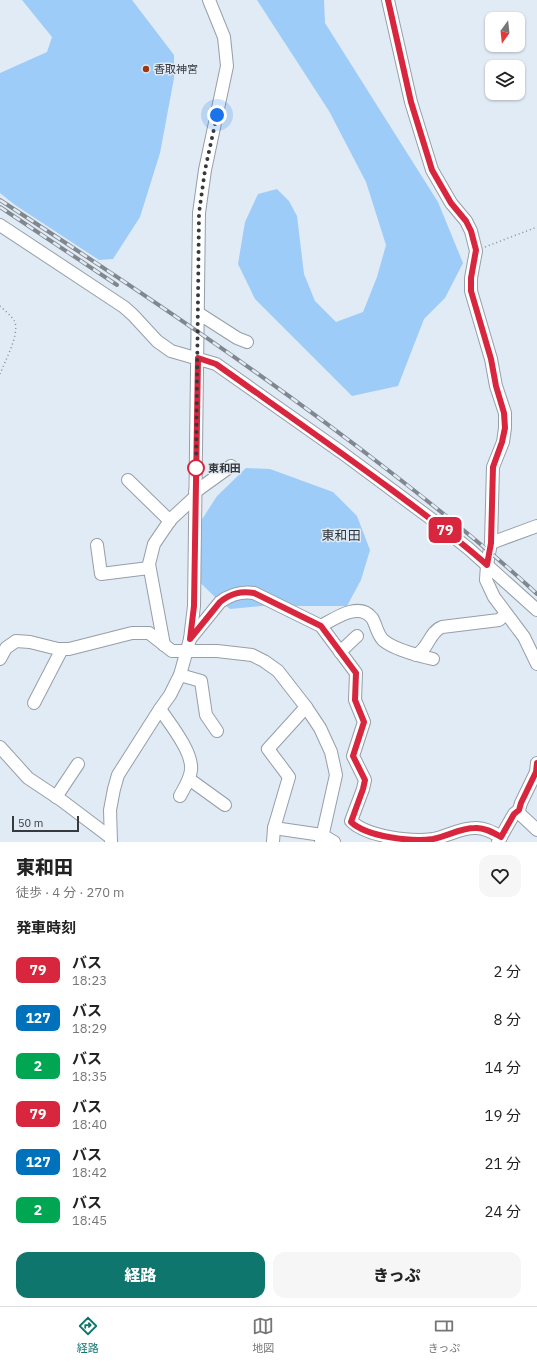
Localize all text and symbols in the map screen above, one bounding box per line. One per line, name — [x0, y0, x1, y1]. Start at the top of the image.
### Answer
north arrow — [485, 12, 525, 52]
map controls — [485, 12, 525, 100]
button: layers — [485, 60, 525, 100]
place label: 香取神宮 — [154, 62, 198, 76]
marker: 香取神宮 — [141, 64, 151, 74]
your location — [207, 105, 227, 125]
marker: 東和田 — [187, 459, 205, 477]
place label: 東和田 — [208, 461, 241, 475]
line badge: 79 — [427, 517, 463, 543]
text: 79 — [437, 521, 453, 539]
district label: 東和田 — [321, 527, 361, 544]
scale bar — [12, 814, 79, 833]
text: 50 m — [18, 816, 43, 830]
text: 東和田 — [16, 855, 73, 879]
button: heart — [479, 855, 521, 897]
text: 徒歩 · 4 分 · 270 m — [16, 884, 124, 901]
text: 発車時刻 — [16, 918, 76, 937]
text: バス — [72, 953, 102, 972]
text: 79 — [30, 961, 46, 979]
text: 2 分 — [493, 962, 521, 981]
text: 18:23 — [72, 972, 107, 989]
text: バス — [72, 1001, 102, 1020]
text: 127 — [25, 1009, 51, 1027]
text: 8 分 — [493, 1010, 521, 1029]
text: 18:29 — [72, 1020, 107, 1037]
text: バス — [72, 1049, 102, 1068]
text: 2 — [34, 1057, 42, 1075]
text: 14 分 — [484, 1058, 521, 1077]
text: 18:35 — [72, 1068, 107, 1085]
text: バス — [72, 1097, 102, 1116]
text: 79 — [30, 1105, 46, 1123]
text: 19 分 — [484, 1106, 521, 1125]
text: 18:40 — [72, 1116, 107, 1133]
text: バス — [72, 1145, 102, 1164]
text: 127 — [25, 1153, 51, 1171]
text: 21 分 — [484, 1154, 521, 1173]
text: 18:42 — [72, 1164, 107, 1181]
text: バス — [72, 1193, 102, 1212]
text: 2 — [34, 1201, 42, 1219]
text: 24 分 — [484, 1202, 521, 1221]
text: 18:45 — [72, 1212, 107, 1229]
button: 経路 — [16, 1252, 265, 1298]
button: きっぷ — [273, 1252, 521, 1298]
tab: 経路 — [77, 1315, 99, 1355]
tab: 地図 — [252, 1315, 274, 1355]
tab: きっぷ — [428, 1315, 460, 1355]

